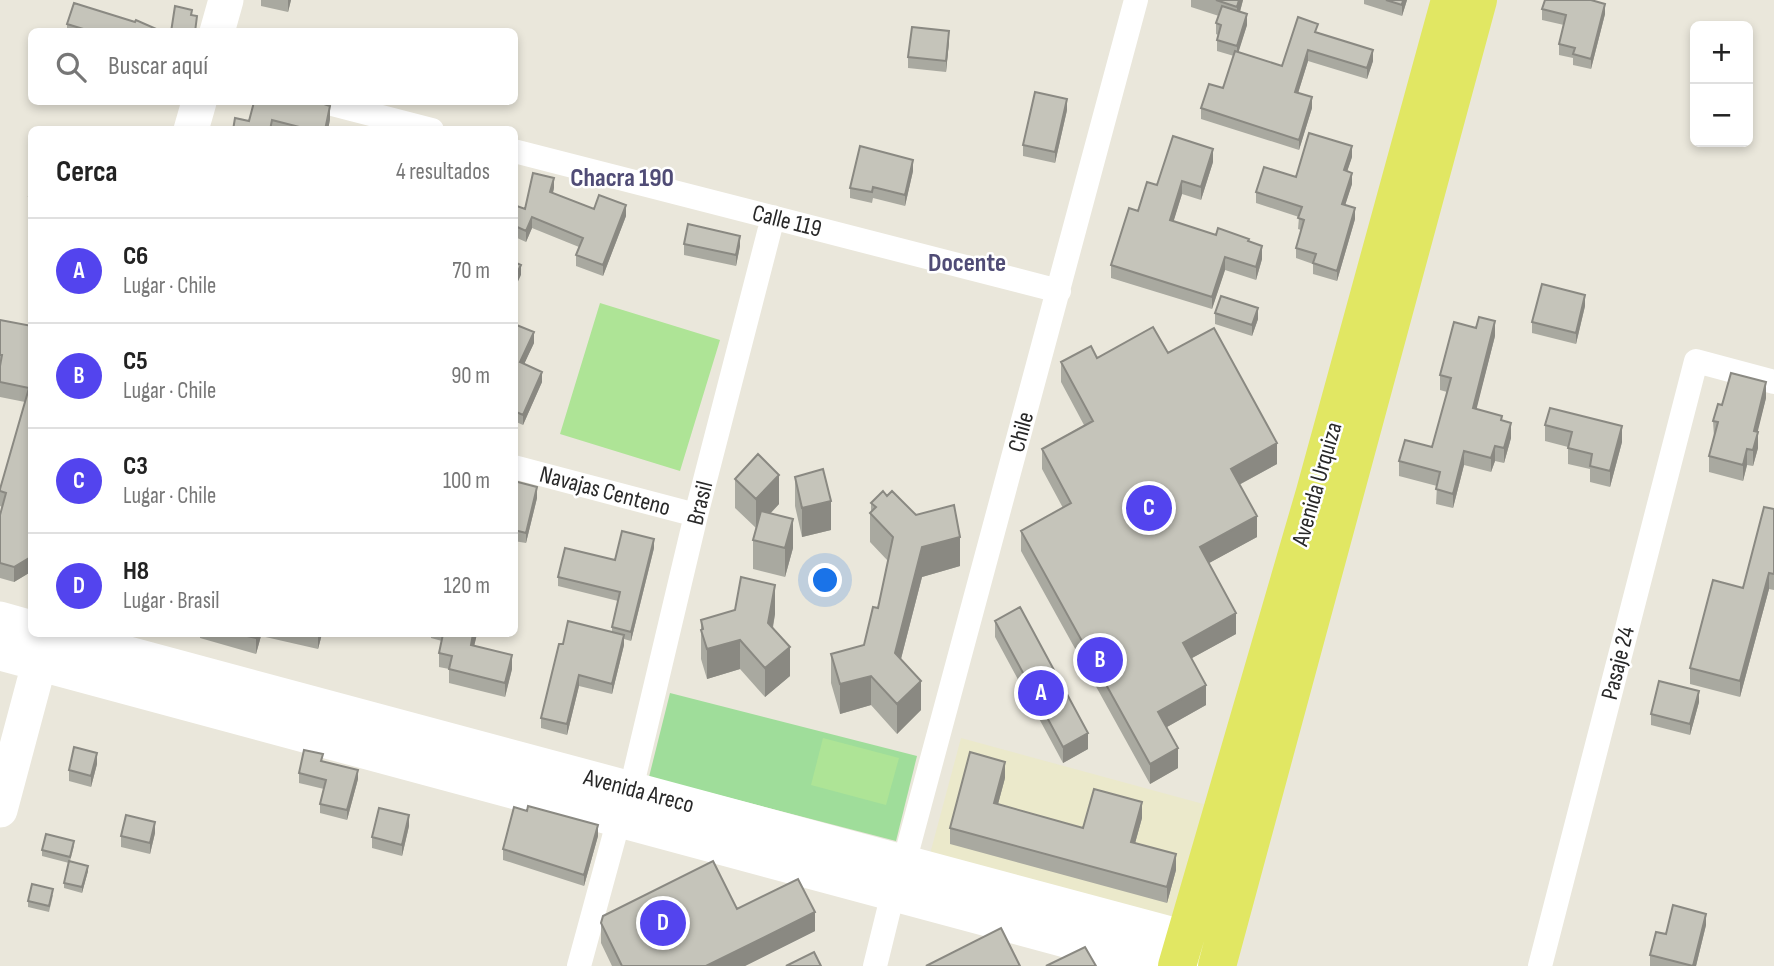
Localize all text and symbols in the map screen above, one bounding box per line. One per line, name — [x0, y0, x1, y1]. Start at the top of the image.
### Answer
map controls — [1690, 21, 1753, 147]
button: + — [1690, 21, 1753, 84]
search box — [28, 28, 518, 105]
icon: search — [52, 48, 90, 86]
text: Buscar aquí — [108, 51, 208, 82]
button: − — [1690, 84, 1753, 147]
text: Cerca — [56, 154, 118, 190]
text: 4 resultados — [396, 158, 490, 186]
district label: Chacra 190 — [570, 163, 674, 194]
street label: Calle 119 — [749, 198, 825, 244]
text: C6 — [123, 241, 148, 272]
district label: Docente — [928, 248, 1006, 279]
text: A — [74, 257, 84, 285]
text: 70 m — [452, 257, 490, 285]
text: Lugar · Chile — [123, 272, 216, 300]
text: C5 — [123, 346, 148, 377]
text: B — [74, 362, 84, 390]
text: 90 m — [451, 362, 490, 390]
text: Lugar · Chile — [123, 377, 216, 405]
street label: Chile — [1002, 409, 1040, 455]
street label: Avenida Urquiza — [1285, 419, 1348, 550]
text: C3 — [123, 451, 148, 482]
street label: Navajas Centeno — [537, 460, 673, 522]
text: C — [73, 467, 85, 495]
text: 100 m — [443, 467, 490, 495]
street label: Brasil — [681, 478, 719, 528]
text: Lugar · Chile — [123, 482, 216, 510]
pin: C — [1126, 482, 1172, 534]
text: H8 — [123, 556, 149, 587]
your location — [808, 563, 842, 597]
text: D — [73, 572, 85, 600]
text: 120 m — [444, 572, 490, 600]
text: Lugar · Brasil — [123, 587, 220, 615]
street label: Pasaje 24 — [1595, 623, 1641, 703]
pin: B — [1077, 634, 1123, 686]
pin: A — [1018, 667, 1064, 719]
street label: Avenida Areco — [580, 762, 697, 820]
pin: D — [640, 897, 686, 949]

